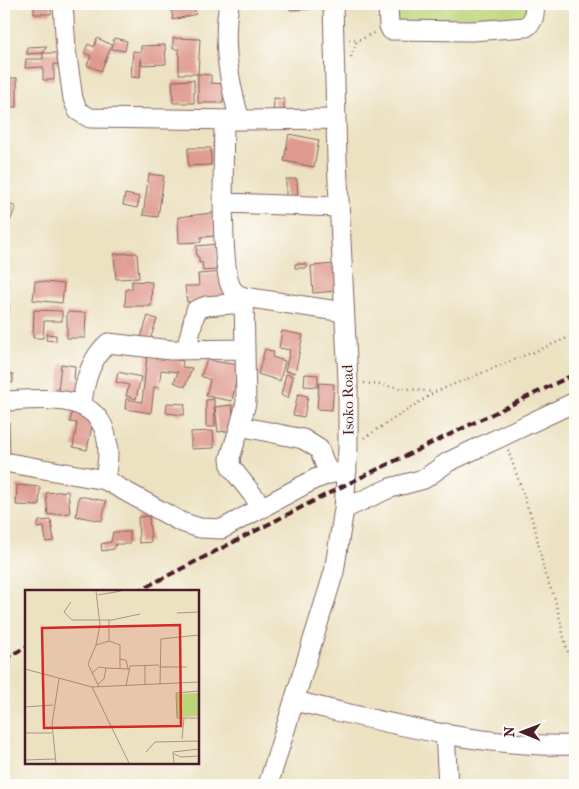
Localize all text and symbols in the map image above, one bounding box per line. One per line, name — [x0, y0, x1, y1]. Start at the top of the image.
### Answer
street label: Isoko Road — [338, 364, 358, 435]
inset map — [25, 590, 199, 764]
north arrow — [496, 706, 546, 756]
text: N — [501, 726, 518, 737]

